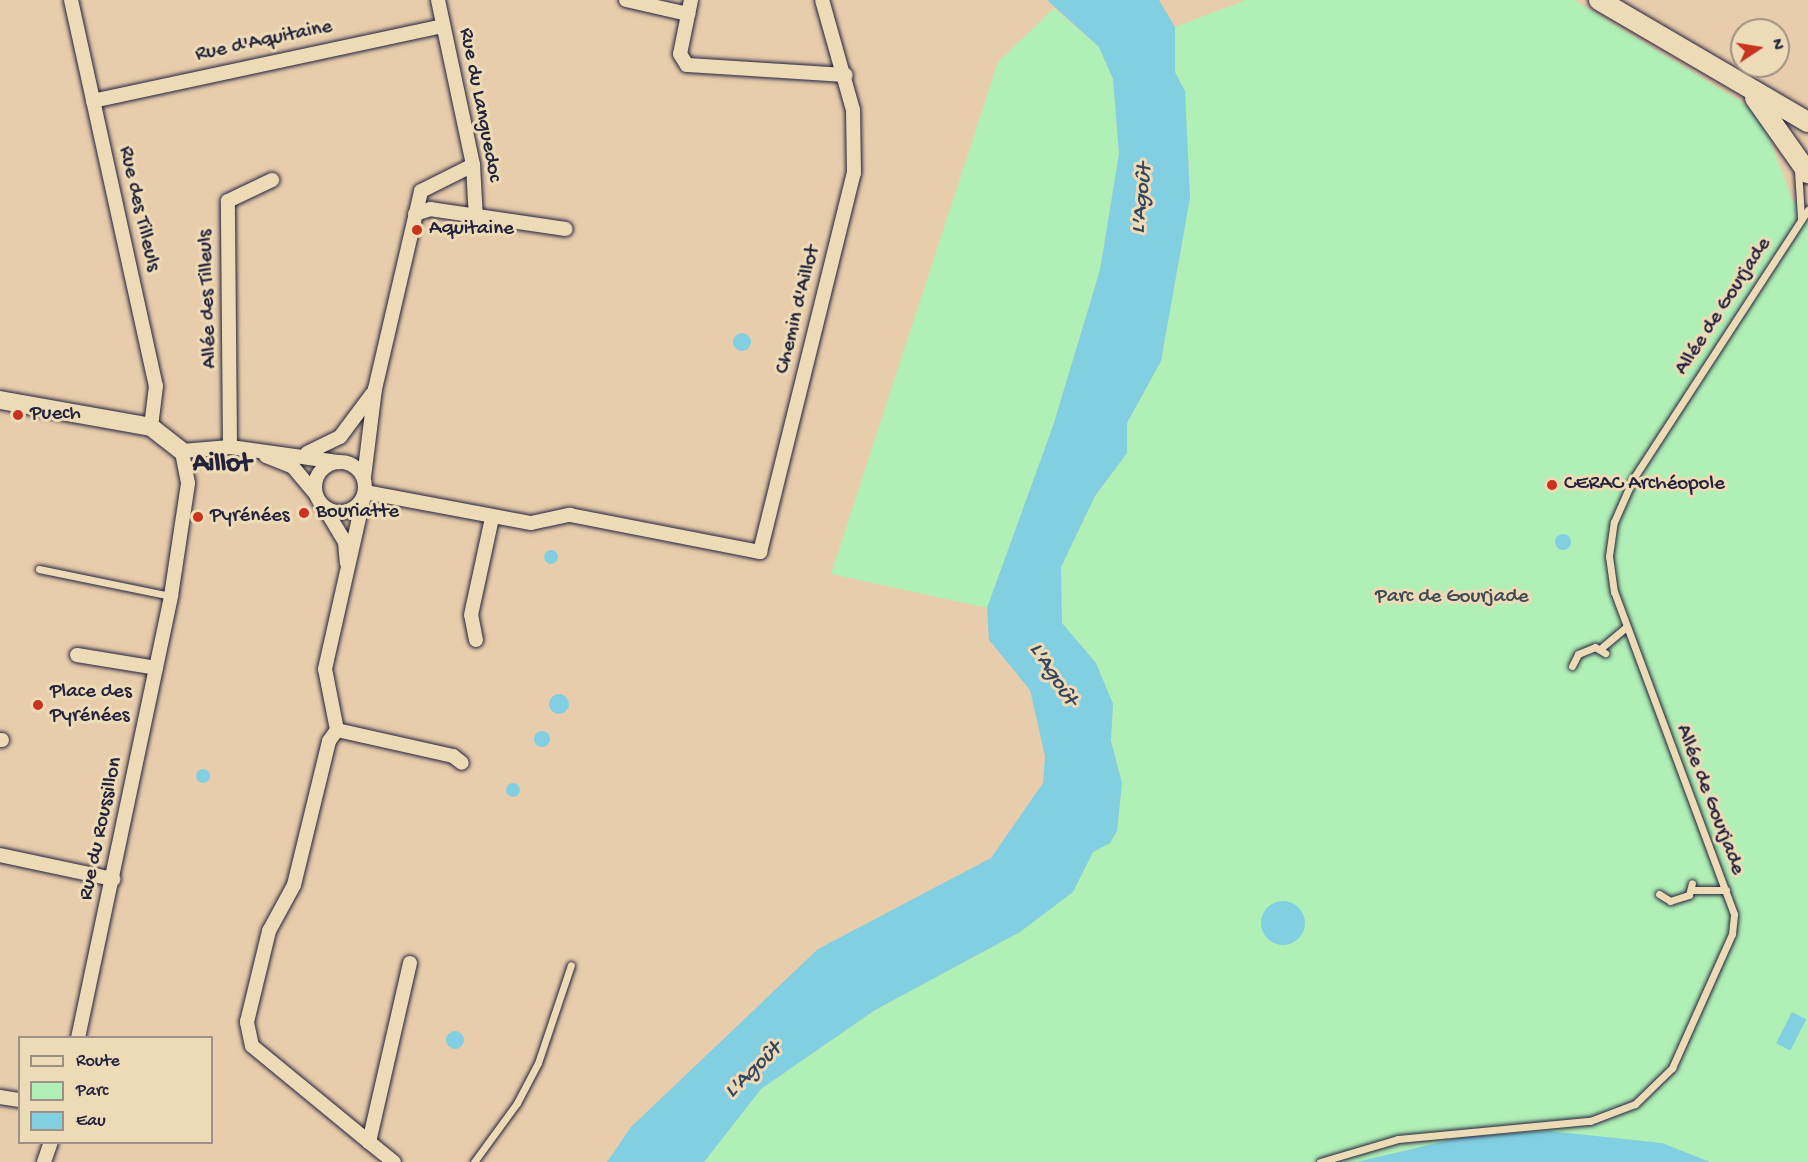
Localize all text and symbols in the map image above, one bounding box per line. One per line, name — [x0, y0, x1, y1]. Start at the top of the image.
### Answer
street label: Rue d'Aquitaine — [193, 15, 335, 69]
north arrow — [1730, 18, 1790, 78]
street label: Rue du Languedoc — [452, 26, 506, 184]
text: N — [1766, 37, 1787, 52]
street label: Rue des Tilleuls — [111, 144, 165, 274]
water label: L'Agoût — [1126, 163, 1160, 235]
place label: Aquitaine — [429, 217, 514, 243]
marker: Aquitaine — [410, 223, 424, 237]
street label: Allée des Tilleuls — [194, 229, 224, 369]
street label: Allée de Gourjade — [1670, 234, 1778, 380]
street label: Chemin d'Aillot — [771, 243, 827, 377]
place label: Puech — [30, 402, 81, 428]
marker: Puech — [11, 408, 25, 422]
district label: Aillot — [193, 450, 251, 482]
place label: CERAC Archéopole — [1564, 472, 1725, 498]
marker: CERAC Archéopole — [1545, 478, 1559, 492]
place label: Bouriatte — [316, 500, 399, 526]
place label: Pyrénées — [210, 504, 290, 530]
marker: Bouriatte — [297, 506, 311, 520]
marker: Pyrénées — [191, 510, 205, 524]
park label: Parc de Gourjade — [1375, 585, 1529, 611]
water label: L'Agoût — [1022, 639, 1082, 711]
place label: Place des Pyrénées — [50, 680, 132, 730]
marker: Place des Pyrénées — [31, 698, 45, 712]
street label: Allée de Gourjade — [1669, 721, 1749, 879]
street label: Rue du Roussillon — [75, 755, 129, 903]
legend — [18, 1036, 213, 1144]
water label: L'Agoût — [720, 1037, 788, 1105]
text: Route — [76, 1051, 120, 1072]
text: Parc — [76, 1081, 108, 1102]
text: Eau — [76, 1111, 106, 1132]

